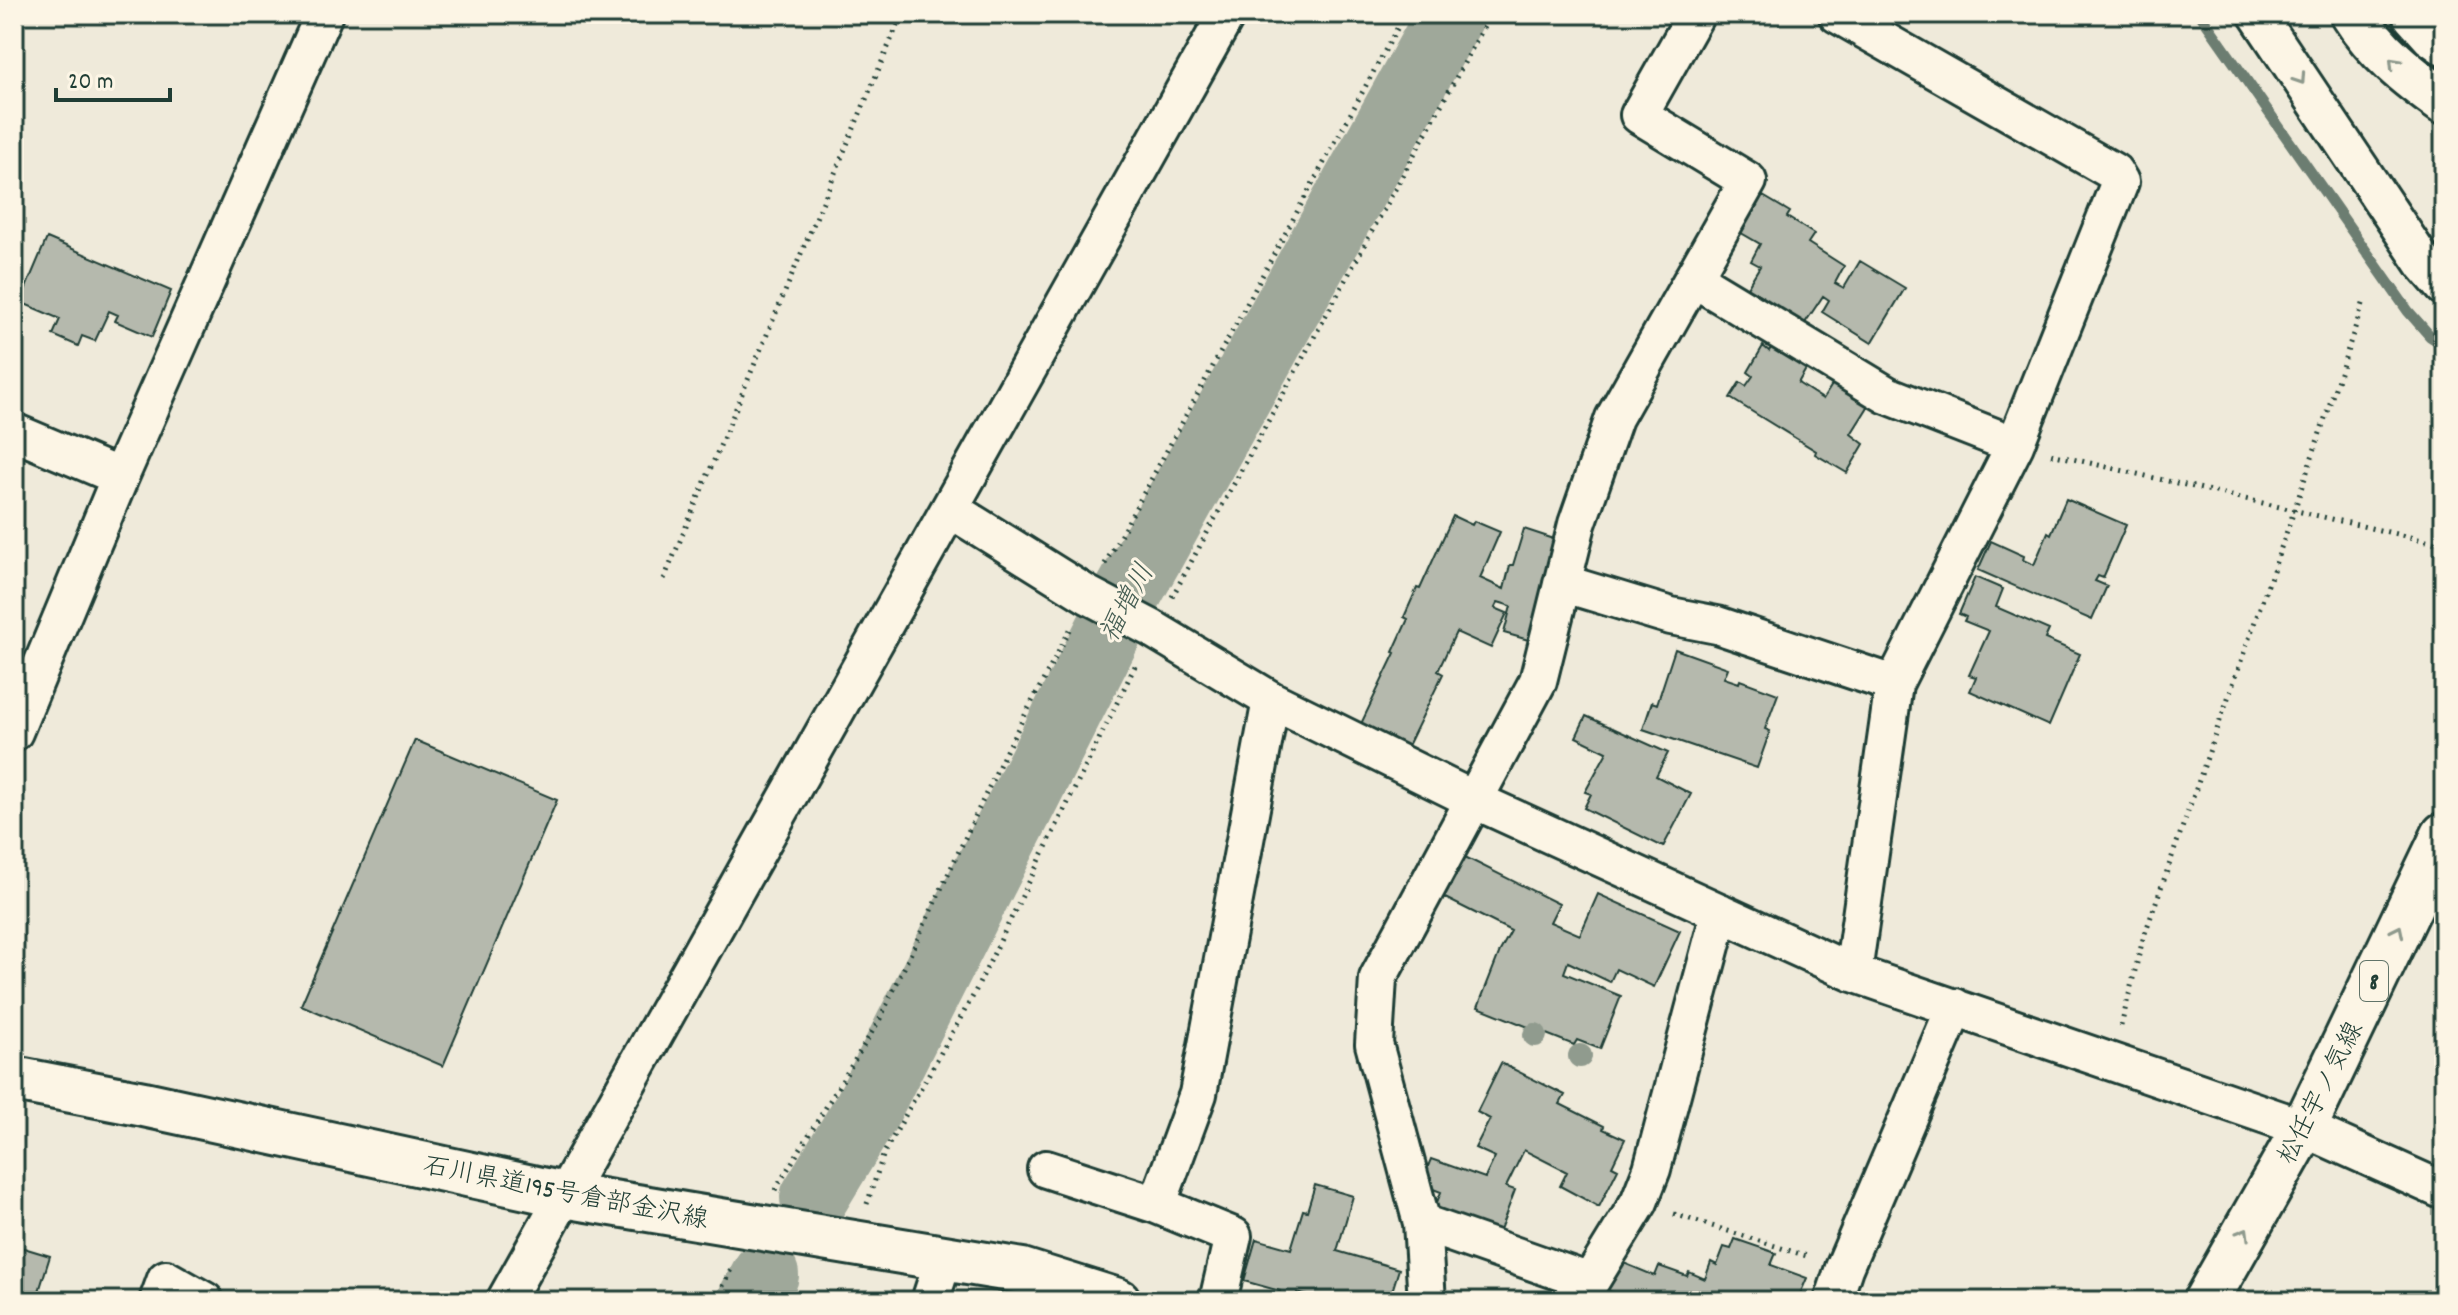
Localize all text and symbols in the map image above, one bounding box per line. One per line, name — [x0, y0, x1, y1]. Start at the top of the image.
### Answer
scale bar — [56, 52, 170, 102]
one-way arrow — [2389, 58, 2403, 72]
text: 20 m — [68, 66, 114, 100]
one-way arrow — [2290, 71, 2305, 85]
water label: 福増川 — [1092, 558, 1167, 651]
one-way arrow — [2388, 924, 2403, 939]
road number: 8 — [2360, 961, 2388, 1001]
street label: 松任宇ノ気線 — [2270, 1016, 2374, 1171]
street label: 石川県道195号倉部金沢線 — [420, 1149, 711, 1240]
one-way arrow — [2234, 1227, 2250, 1242]

